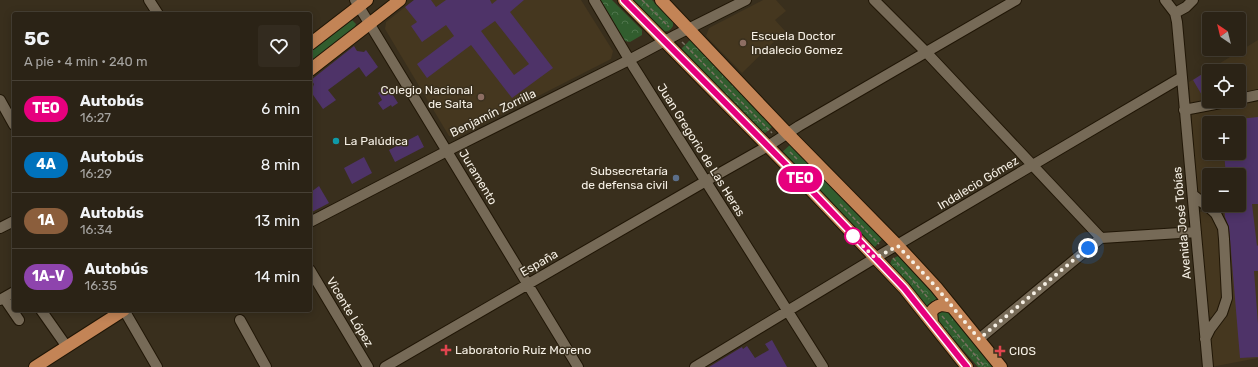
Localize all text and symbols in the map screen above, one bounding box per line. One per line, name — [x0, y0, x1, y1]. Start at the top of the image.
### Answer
north arrow — [1202, 12, 1246, 56]
map controls — [1202, 12, 1246, 212]
button: heart — [258, 25, 300, 67]
text: 5C — [24, 27, 50, 50]
place label: Escuela Doctor Indalecio Gomez — [751, 29, 843, 57]
marker: Escuela Doctor Indalecio Gomez — [738, 38, 748, 48]
text: A pie · 4 min · 240 m — [24, 54, 147, 69]
button: locate — [1202, 64, 1246, 108]
street label: Juan Gregorio de Las Heras — [654, 81, 748, 219]
place label: Colegio Nacional de Salta — [380, 83, 473, 111]
street label: Benjamín Zorrilla — [448, 86, 538, 140]
text: Autobús — [80, 92, 144, 110]
marker: Colegio Nacional de Salta — [476, 92, 486, 102]
text: TEO — [32, 100, 60, 117]
text: 6 min — [261, 100, 300, 118]
text: 16:27 — [80, 110, 111, 125]
button: + — [1202, 116, 1246, 160]
place label: La Palúdica — [344, 134, 408, 148]
marker: La Palúdica — [331, 136, 341, 146]
street label: Juramento — [456, 147, 500, 207]
text: Autobús — [80, 148, 144, 166]
street label: Indalecio Gómez — [935, 153, 1021, 213]
text: 4A — [36, 156, 56, 173]
text: 8 min — [261, 156, 300, 174]
place label: Subsecretaría de defensa civil — [581, 164, 668, 192]
text: 16:29 — [80, 166, 112, 181]
line badge: TEO — [777, 166, 823, 192]
street label: Avenida José Tobías — [1170, 166, 1194, 280]
button: − — [1202, 168, 1246, 212]
text: TEO — [786, 170, 814, 187]
marker: Subsecretaría de defensa civil — [671, 173, 681, 183]
text: Autobús — [80, 204, 144, 222]
text: 1A — [38, 212, 54, 229]
text: 13 min — [255, 212, 300, 230]
text: 16:34 — [80, 222, 113, 237]
unlabelled marker — [844, 227, 862, 245]
your location — [1078, 238, 1098, 258]
street label: España — [518, 247, 560, 279]
text: Autobús — [85, 260, 148, 278]
text: 1A-V — [32, 268, 65, 285]
text: 14 min — [255, 268, 300, 286]
street label: Vicente López — [324, 274, 376, 350]
text: 16:35 — [85, 278, 117, 293]
place label: Laboratorio Ruiz Moreno — [455, 343, 591, 357]
marker: Laboratorio Ruiz Moreno — [440, 344, 452, 356]
place label: CIOS — [1009, 344, 1036, 358]
marker: CIOS — [994, 345, 1006, 357]

